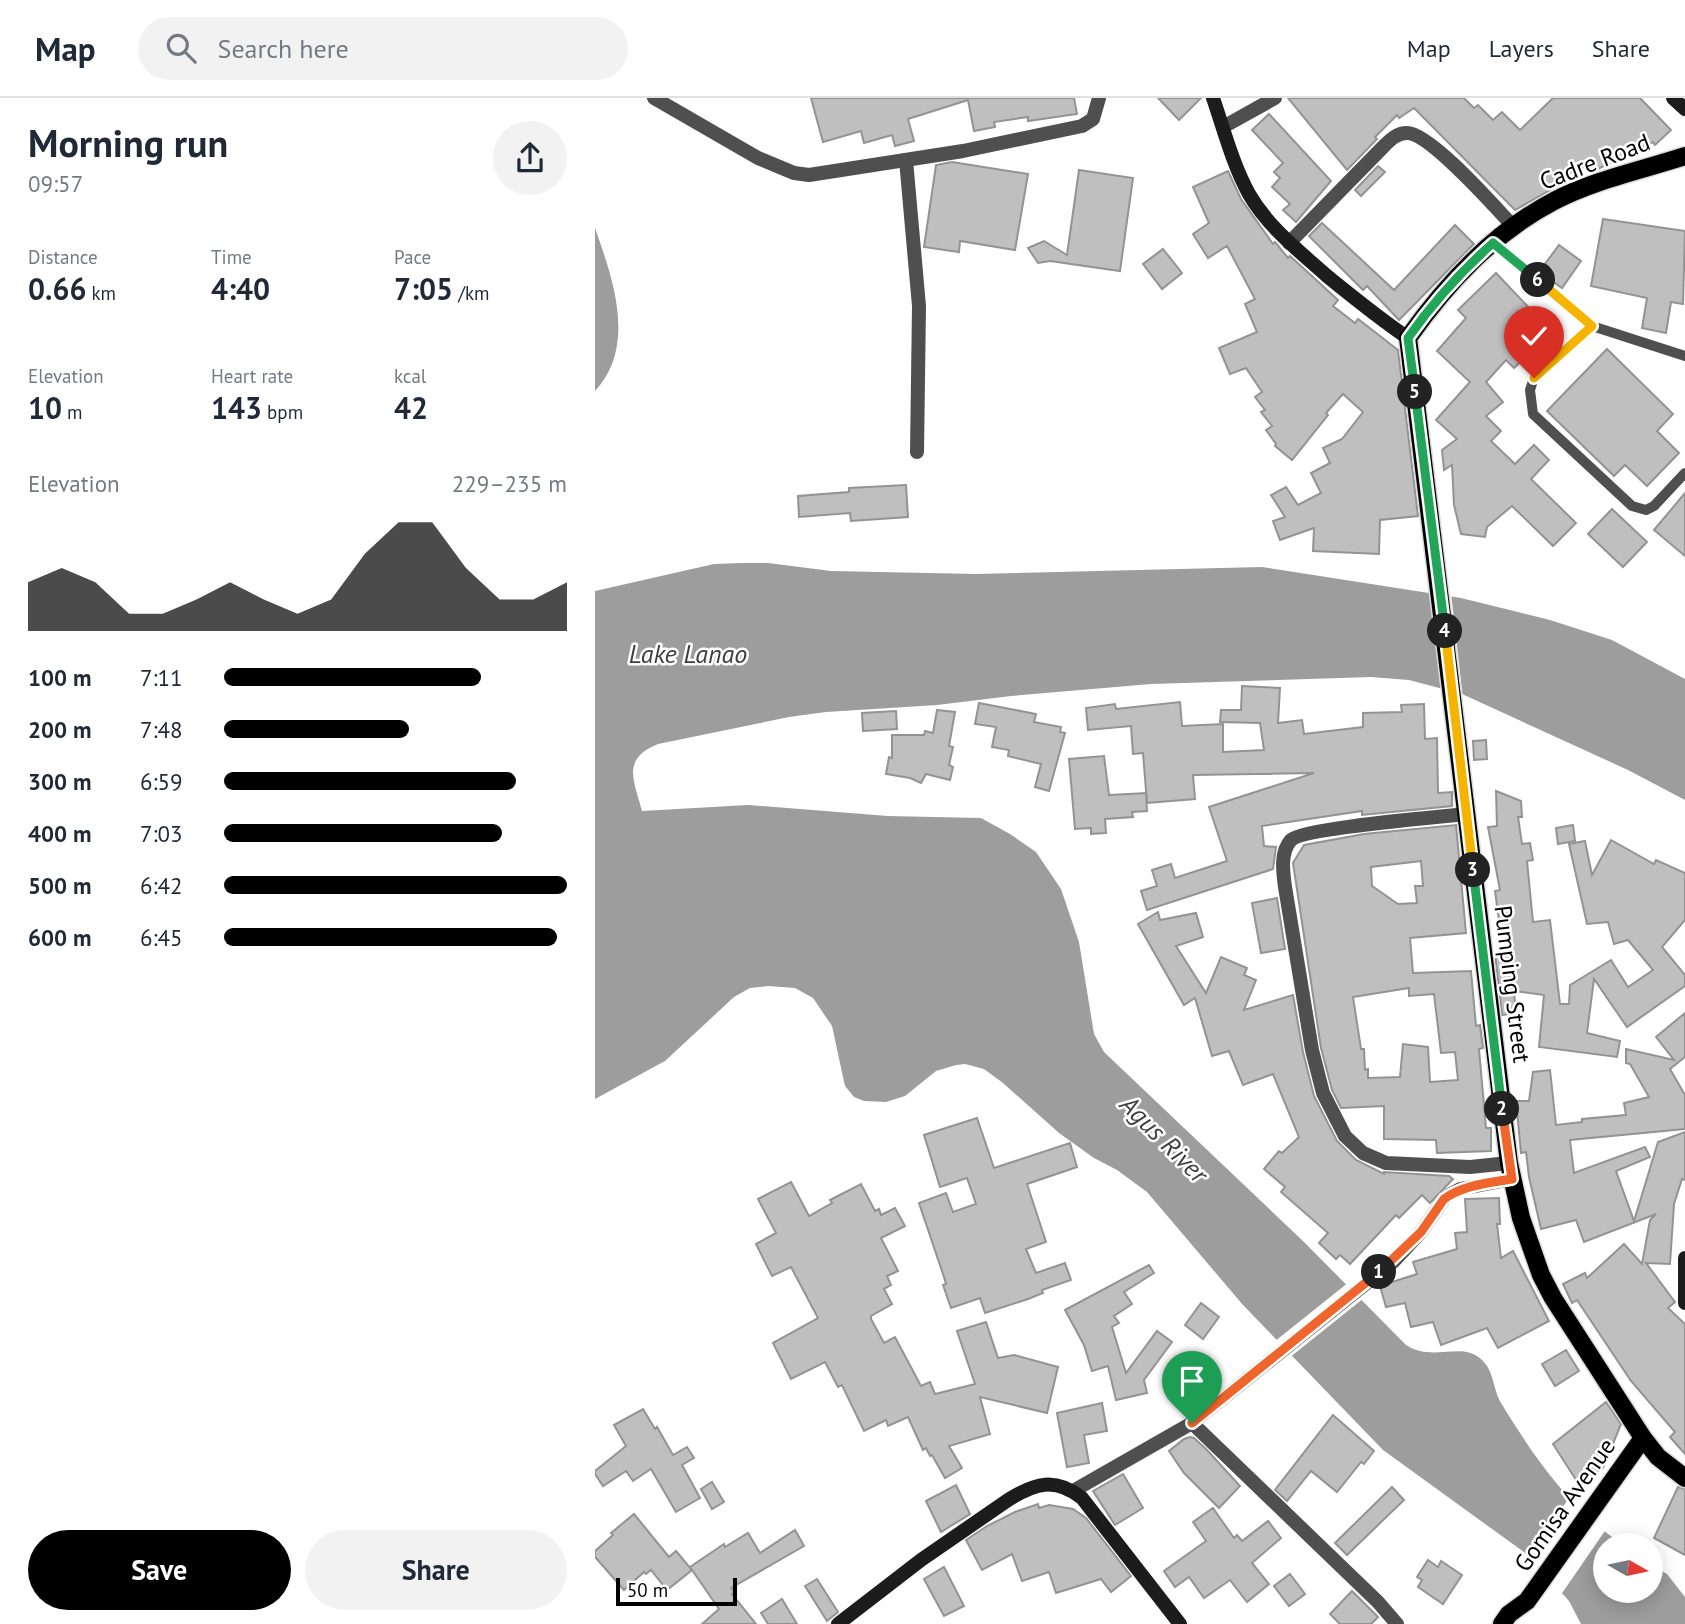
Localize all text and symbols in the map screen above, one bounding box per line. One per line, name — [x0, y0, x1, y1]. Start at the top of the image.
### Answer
search box — [138, 17, 628, 80]
text: Map — [35, 27, 96, 70]
icon: search — [162, 29, 200, 67]
text: Search here — [218, 32, 349, 65]
text: Map — [1407, 33, 1451, 64]
text: Layers — [1489, 33, 1554, 64]
text: Share — [1592, 33, 1650, 64]
text: Morning run — [28, 118, 228, 167]
button: share — [493, 121, 567, 195]
street label: Cadre Road — [1535, 126, 1654, 197]
text: 09:57 — [28, 169, 83, 198]
text: Distance — [28, 245, 98, 269]
text: Time — [211, 245, 252, 269]
text: Pace — [394, 245, 431, 269]
pin: 6 — [1521, 262, 1555, 298]
text: 6 — [1532, 267, 1543, 291]
text: 0.66 — [28, 269, 86, 308]
text: 4:40 — [211, 269, 270, 308]
text: 7:05 — [394, 269, 453, 308]
text: km — [86, 281, 116, 305]
text: /km — [453, 281, 489, 305]
pin — [1504, 306, 1564, 378]
icon: check — [1515, 317, 1553, 355]
text: Elevation — [28, 364, 104, 388]
text: Heart rate — [211, 364, 293, 388]
text: kcal — [394, 364, 426, 388]
pin: 5 — [1397, 374, 1433, 410]
text: 5 — [1409, 379, 1420, 403]
text: 10 — [28, 388, 62, 427]
text: 143 — [211, 388, 262, 427]
text: 42 — [394, 388, 428, 427]
text: m — [62, 400, 83, 424]
text: bpm — [262, 400, 303, 424]
text: Elevation — [28, 469, 120, 498]
text: 229–235 m — [452, 469, 567, 498]
pin: 4 — [1427, 614, 1463, 648]
text: 4 — [1439, 618, 1450, 642]
water label: Lake Lanao — [629, 637, 747, 670]
text: 100 m — [28, 663, 91, 692]
text: 7:11 — [140, 663, 183, 692]
text: 200 m — [28, 715, 91, 744]
text: 7:48 — [140, 715, 183, 744]
text: 300 m — [28, 767, 91, 796]
text: 6:59 — [140, 767, 183, 796]
text: 400 m — [28, 819, 91, 848]
text: 7:03 — [140, 819, 183, 848]
pin: 3 — [1455, 852, 1491, 888]
text: 3 — [1467, 857, 1478, 881]
text: 500 m — [28, 871, 91, 900]
text: 6:42 — [140, 871, 183, 900]
street label: Pumping Street — [1487, 904, 1538, 1064]
text: 600 m — [28, 923, 91, 952]
text: 6:45 — [140, 923, 183, 952]
water label: Agus River — [1113, 1087, 1216, 1191]
pin: 2 — [1485, 1091, 1520, 1126]
text: 2 — [1496, 1096, 1507, 1120]
pin: 1 — [1361, 1254, 1397, 1290]
text: 1 — [1373, 1259, 1384, 1283]
pin — [1162, 1351, 1222, 1423]
icon: arrive — [1173, 1362, 1211, 1400]
street label: Gomisa Avenue — [1507, 1432, 1622, 1578]
button: Save — [28, 1530, 291, 1610]
button: Share — [305, 1530, 567, 1610]
north arrow — [1593, 1533, 1663, 1603]
map controls — [1593, 1533, 1663, 1603]
scale bar — [616, 1575, 737, 1607]
text: 50 m — [627, 1578, 668, 1602]

